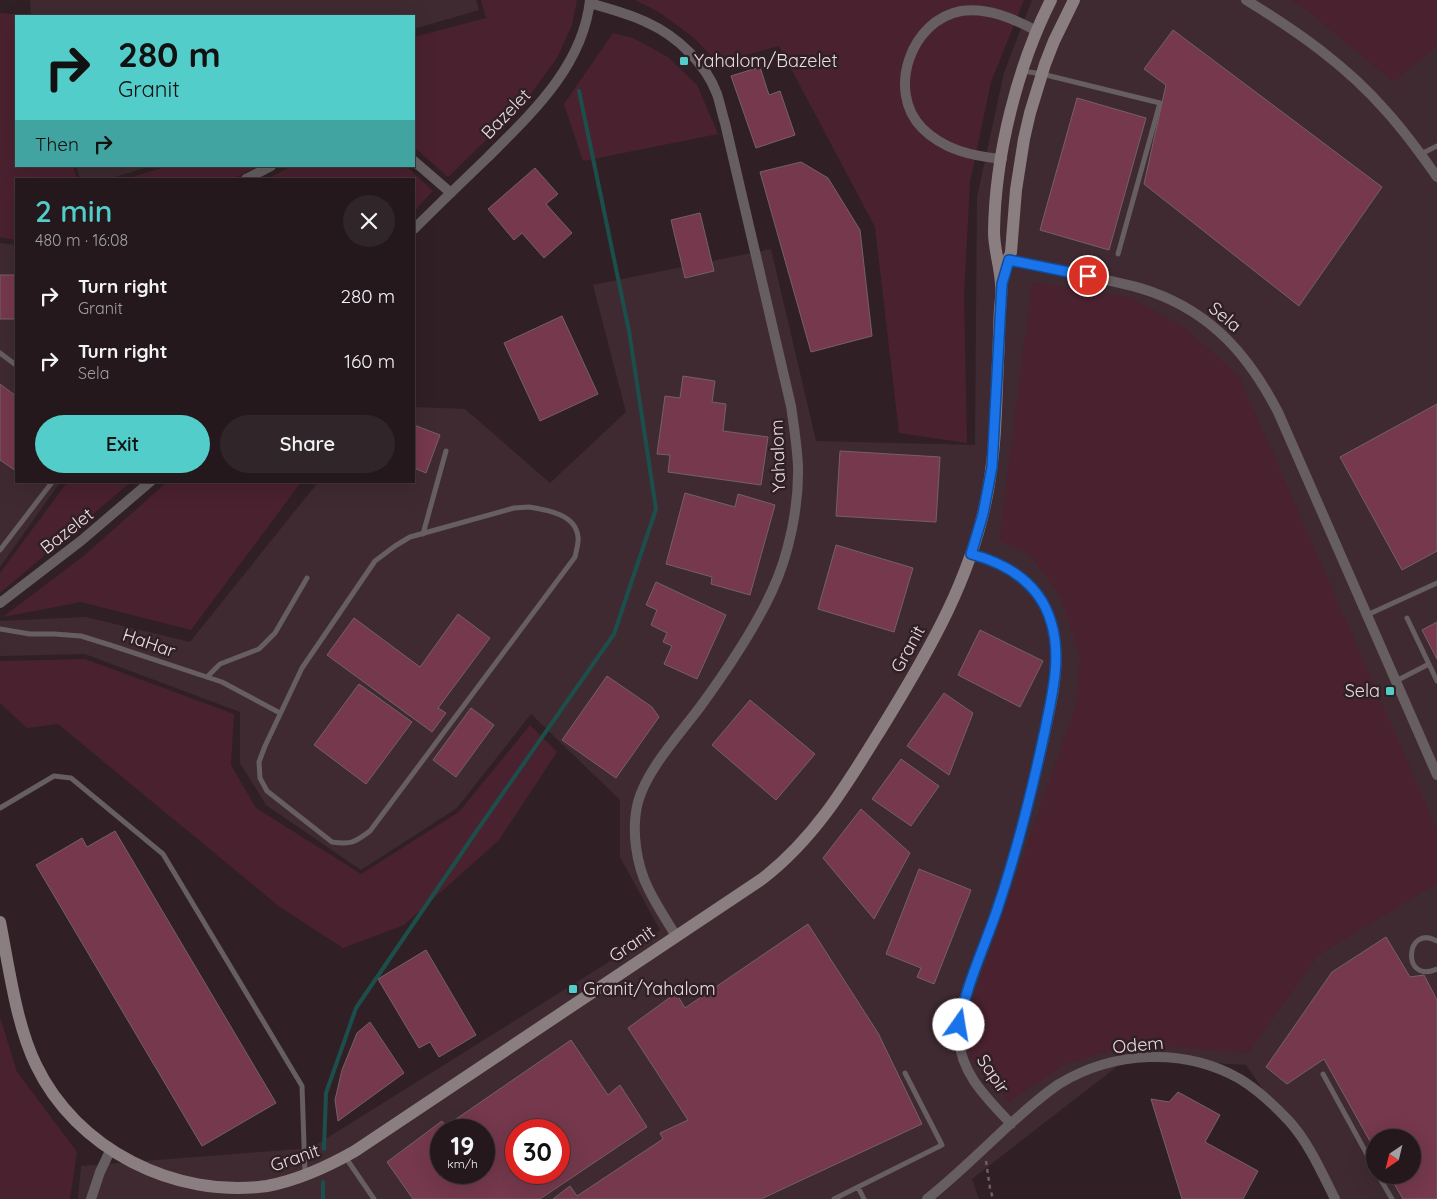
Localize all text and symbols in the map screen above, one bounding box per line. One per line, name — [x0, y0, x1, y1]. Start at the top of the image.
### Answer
text: 280 m — [118, 32, 221, 76]
icon: right — [35, 35, 100, 100]
place label: Yahalom/Bazelet — [694, 49, 838, 72]
marker: Yahalom/Bazelet — [678, 55, 690, 67]
text: Granit — [118, 75, 180, 103]
street label: Bazelet — [476, 84, 535, 144]
icon: right — [89, 130, 117, 158]
text: Then — [35, 132, 79, 156]
text: 2 min — [35, 192, 112, 230]
button: close — [343, 195, 395, 247]
text: 480 m · 16:08 — [35, 230, 128, 250]
pin — [1067, 255, 1109, 297]
icon: arrive — [1074, 262, 1102, 290]
text: Turn right — [78, 274, 167, 298]
icon: right — [35, 282, 63, 310]
text: 280 m — [340, 284, 395, 308]
street label: Sela — [1204, 296, 1246, 337]
text: Granit — [78, 298, 123, 318]
text: Turn right — [78, 339, 167, 363]
icon: right — [35, 347, 63, 375]
text: 160 m — [344, 349, 395, 373]
text: Sela — [78, 363, 109, 383]
button: Exit — [35, 415, 210, 473]
button: Share — [220, 415, 395, 473]
street label: Yahalom — [765, 419, 790, 493]
street label: Bazelet — [35, 503, 98, 559]
street label: Granit — [885, 621, 930, 676]
street label: HaHar — [120, 623, 179, 662]
place label: Sela — [1345, 679, 1380, 702]
marker: Sela — [1384, 685, 1396, 697]
street label: Granit — [604, 920, 659, 967]
place label: Granit/Yahalom — [583, 977, 716, 1000]
marker: Granit/Yahalom — [567, 983, 579, 995]
position arrow — [932, 998, 984, 1050]
street label: Odem — [1111, 1031, 1165, 1058]
street label: Sapir — [972, 1050, 1015, 1098]
speed limit sign: 30 — [505, 1119, 570, 1184]
north arrow — [1366, 1129, 1421, 1184]
map controls — [1366, 1129, 1421, 1184]
text: 19 — [451, 1130, 474, 1161]
street label: Granit — [267, 1138, 322, 1177]
text: km/h — [447, 1156, 478, 1171]

